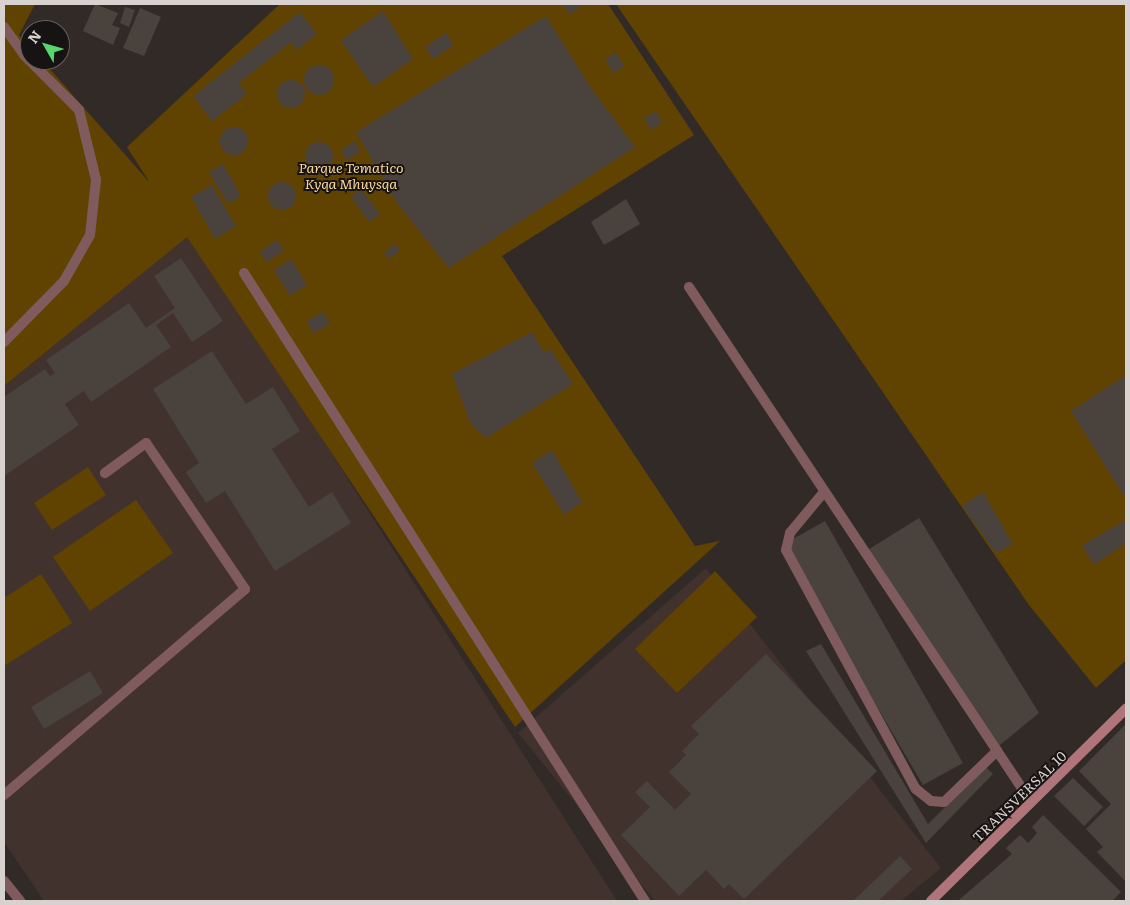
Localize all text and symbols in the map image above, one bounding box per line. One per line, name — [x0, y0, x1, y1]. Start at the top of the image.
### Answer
north arrow — [20, 20, 70, 70]
text: N — [22, 26, 45, 47]
park label: Parque Tematico Kyqa Mhuysqa — [298, 159, 404, 192]
street label: TRANSVERSAL 10 — [969, 747, 1069, 845]

